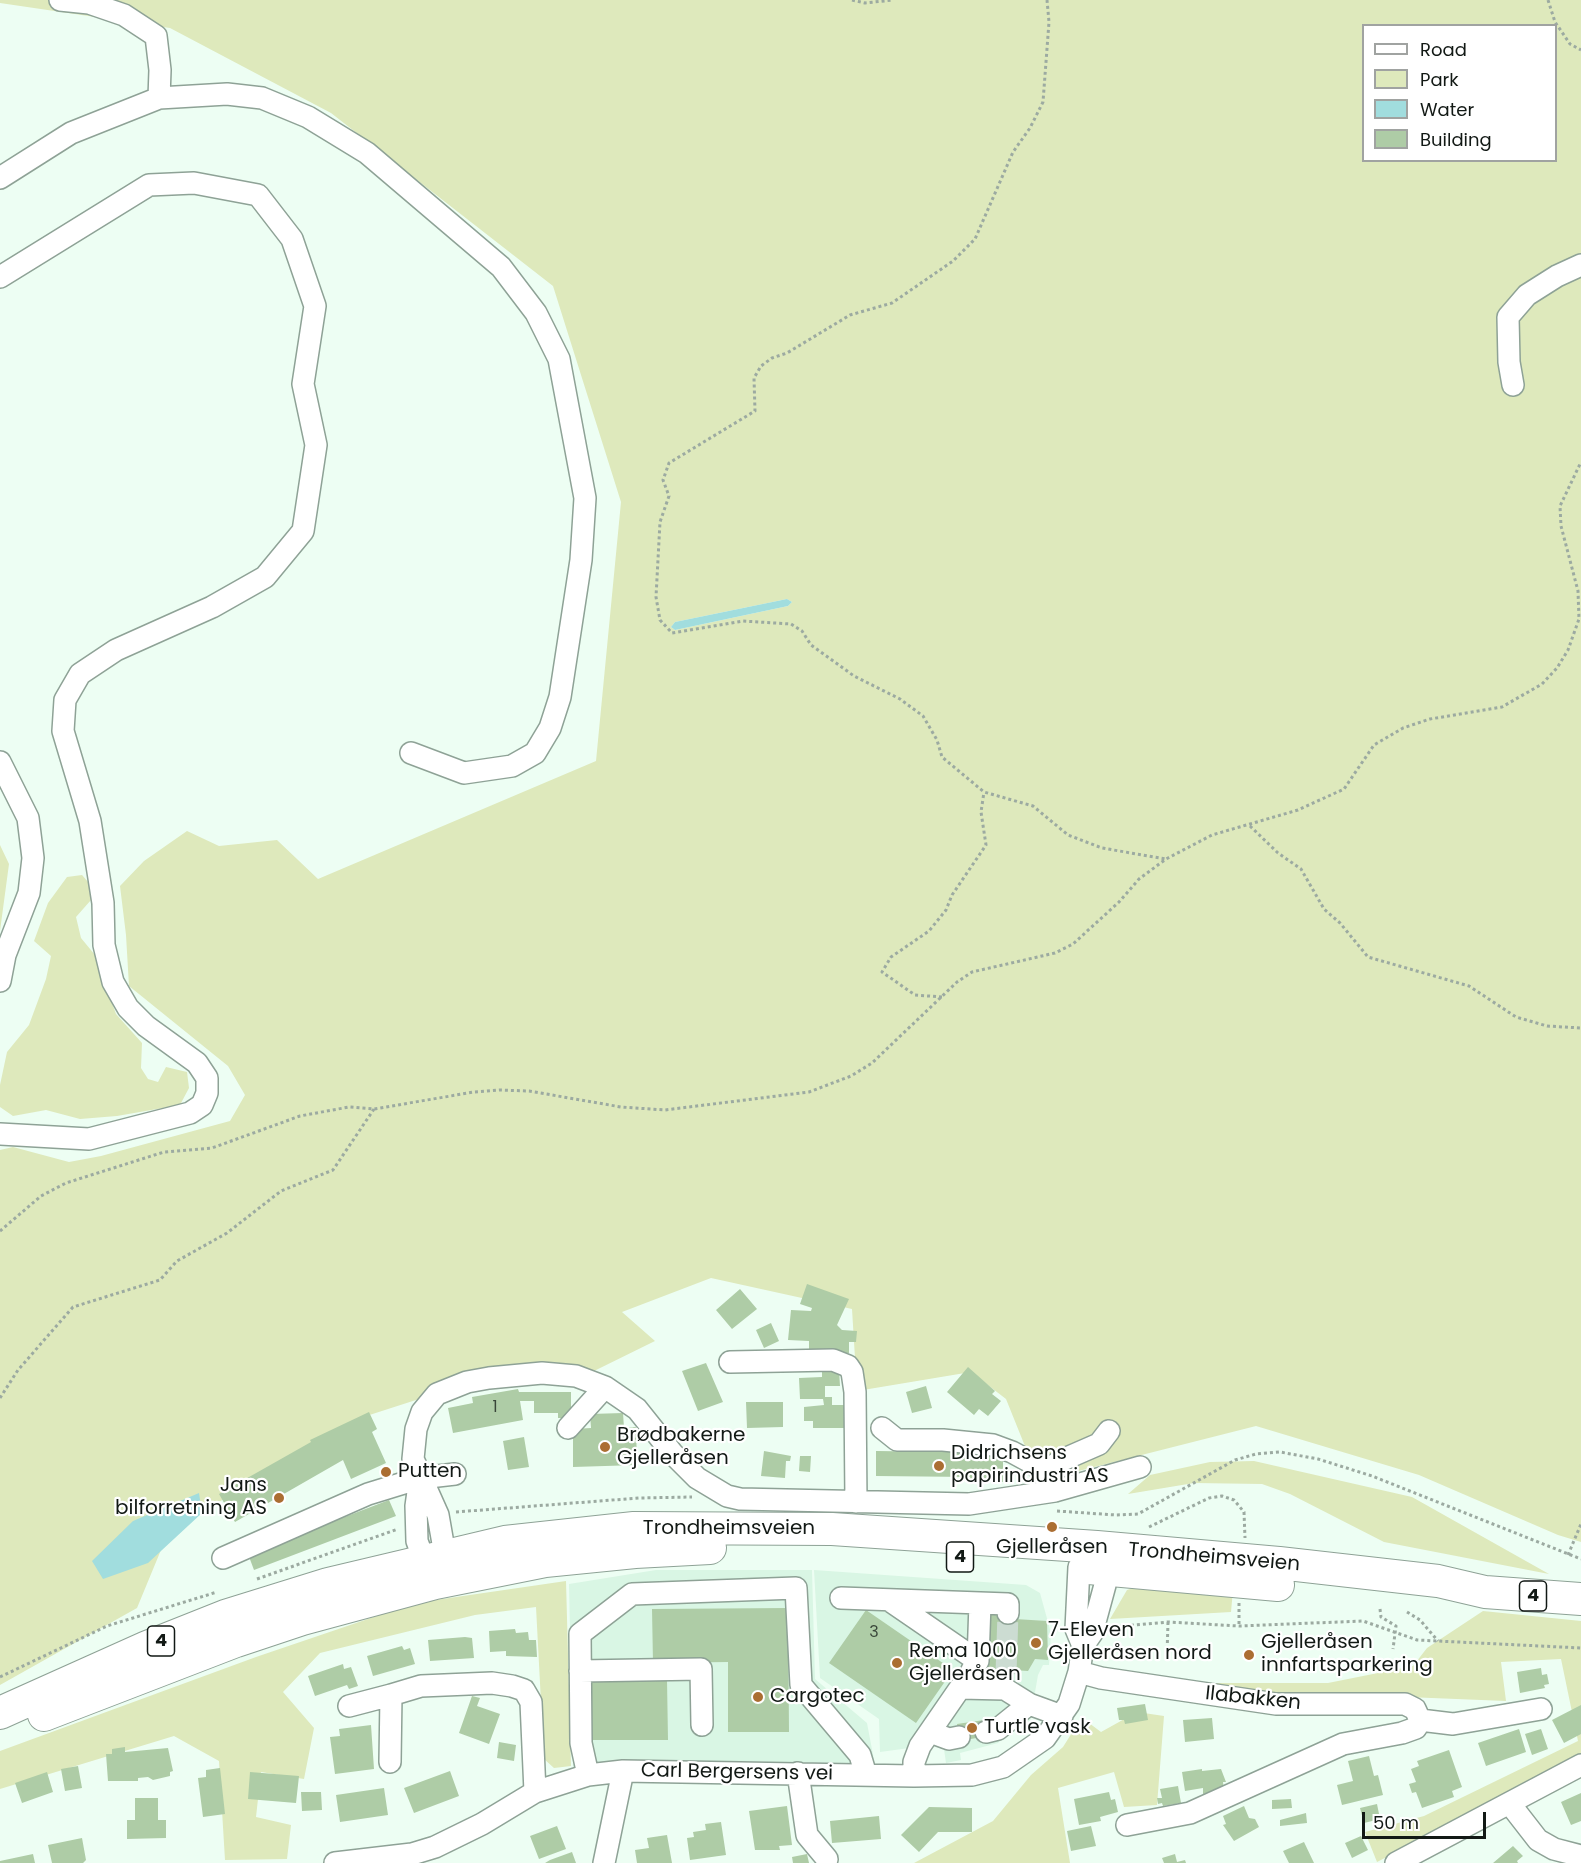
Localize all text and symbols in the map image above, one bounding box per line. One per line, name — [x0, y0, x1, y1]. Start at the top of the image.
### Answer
legend — [1362, 24, 1557, 162]
text: Road — [1420, 37, 1467, 62]
text: Park — [1420, 67, 1459, 92]
text: Water — [1420, 97, 1474, 122]
text: Building — [1420, 127, 1492, 152]
house number: 1 — [492, 1398, 498, 1418]
place label: Brødbakerne Gjelleråsen — [617, 1424, 745, 1471]
marker: Brødbakerne Gjelleråsen — [598, 1440, 612, 1454]
place label: Didrichsens papirindustri AS — [951, 1442, 1109, 1489]
marker: Didrichsens papirindustri AS — [932, 1459, 946, 1473]
place label: Putten — [398, 1460, 462, 1484]
marker: Putten — [379, 1465, 393, 1479]
place label: Jans bilforretning AS — [115, 1474, 267, 1521]
marker: Jans bilforretning AS — [272, 1491, 286, 1505]
street label: Trondheimsveien — [643, 1517, 815, 1541]
marker: Gjelleråsen — [1045, 1520, 1059, 1534]
place label: Gjelleråsen — [996, 1536, 1108, 1560]
street label: Trondheimsveien — [1127, 1539, 1301, 1577]
road number: 4 — [946, 1542, 974, 1572]
road number: 4 — [1520, 1581, 1546, 1611]
place label: 7-Eleven Gjelleråsen nord — [1048, 1619, 1212, 1666]
house number: 3 — [869, 1623, 879, 1643]
road number: 4 — [148, 1626, 174, 1656]
place label: Gjelleråsen innfartsparkering — [1261, 1631, 1433, 1678]
marker: 7-Eleven Gjelleråsen nord — [1029, 1636, 1043, 1650]
place label: Rema 1000 Gjelleråsen — [909, 1640, 1021, 1687]
marker: Gjelleråsen innfartsparkering — [1242, 1648, 1256, 1662]
marker: Rema 1000 Gjelleråsen — [890, 1656, 904, 1670]
street label: Ilabakken — [1204, 1682, 1302, 1716]
place label: Cargotec — [770, 1685, 865, 1709]
marker: Cargotec — [751, 1690, 765, 1704]
place label: Turtle vask — [984, 1716, 1090, 1740]
marker: Turtle vask — [965, 1721, 979, 1735]
street label: Carl Bergersens vei — [641, 1759, 833, 1787]
scale bar — [1365, 1800, 1490, 1838]
text: 50 m — [1373, 1810, 1419, 1835]

